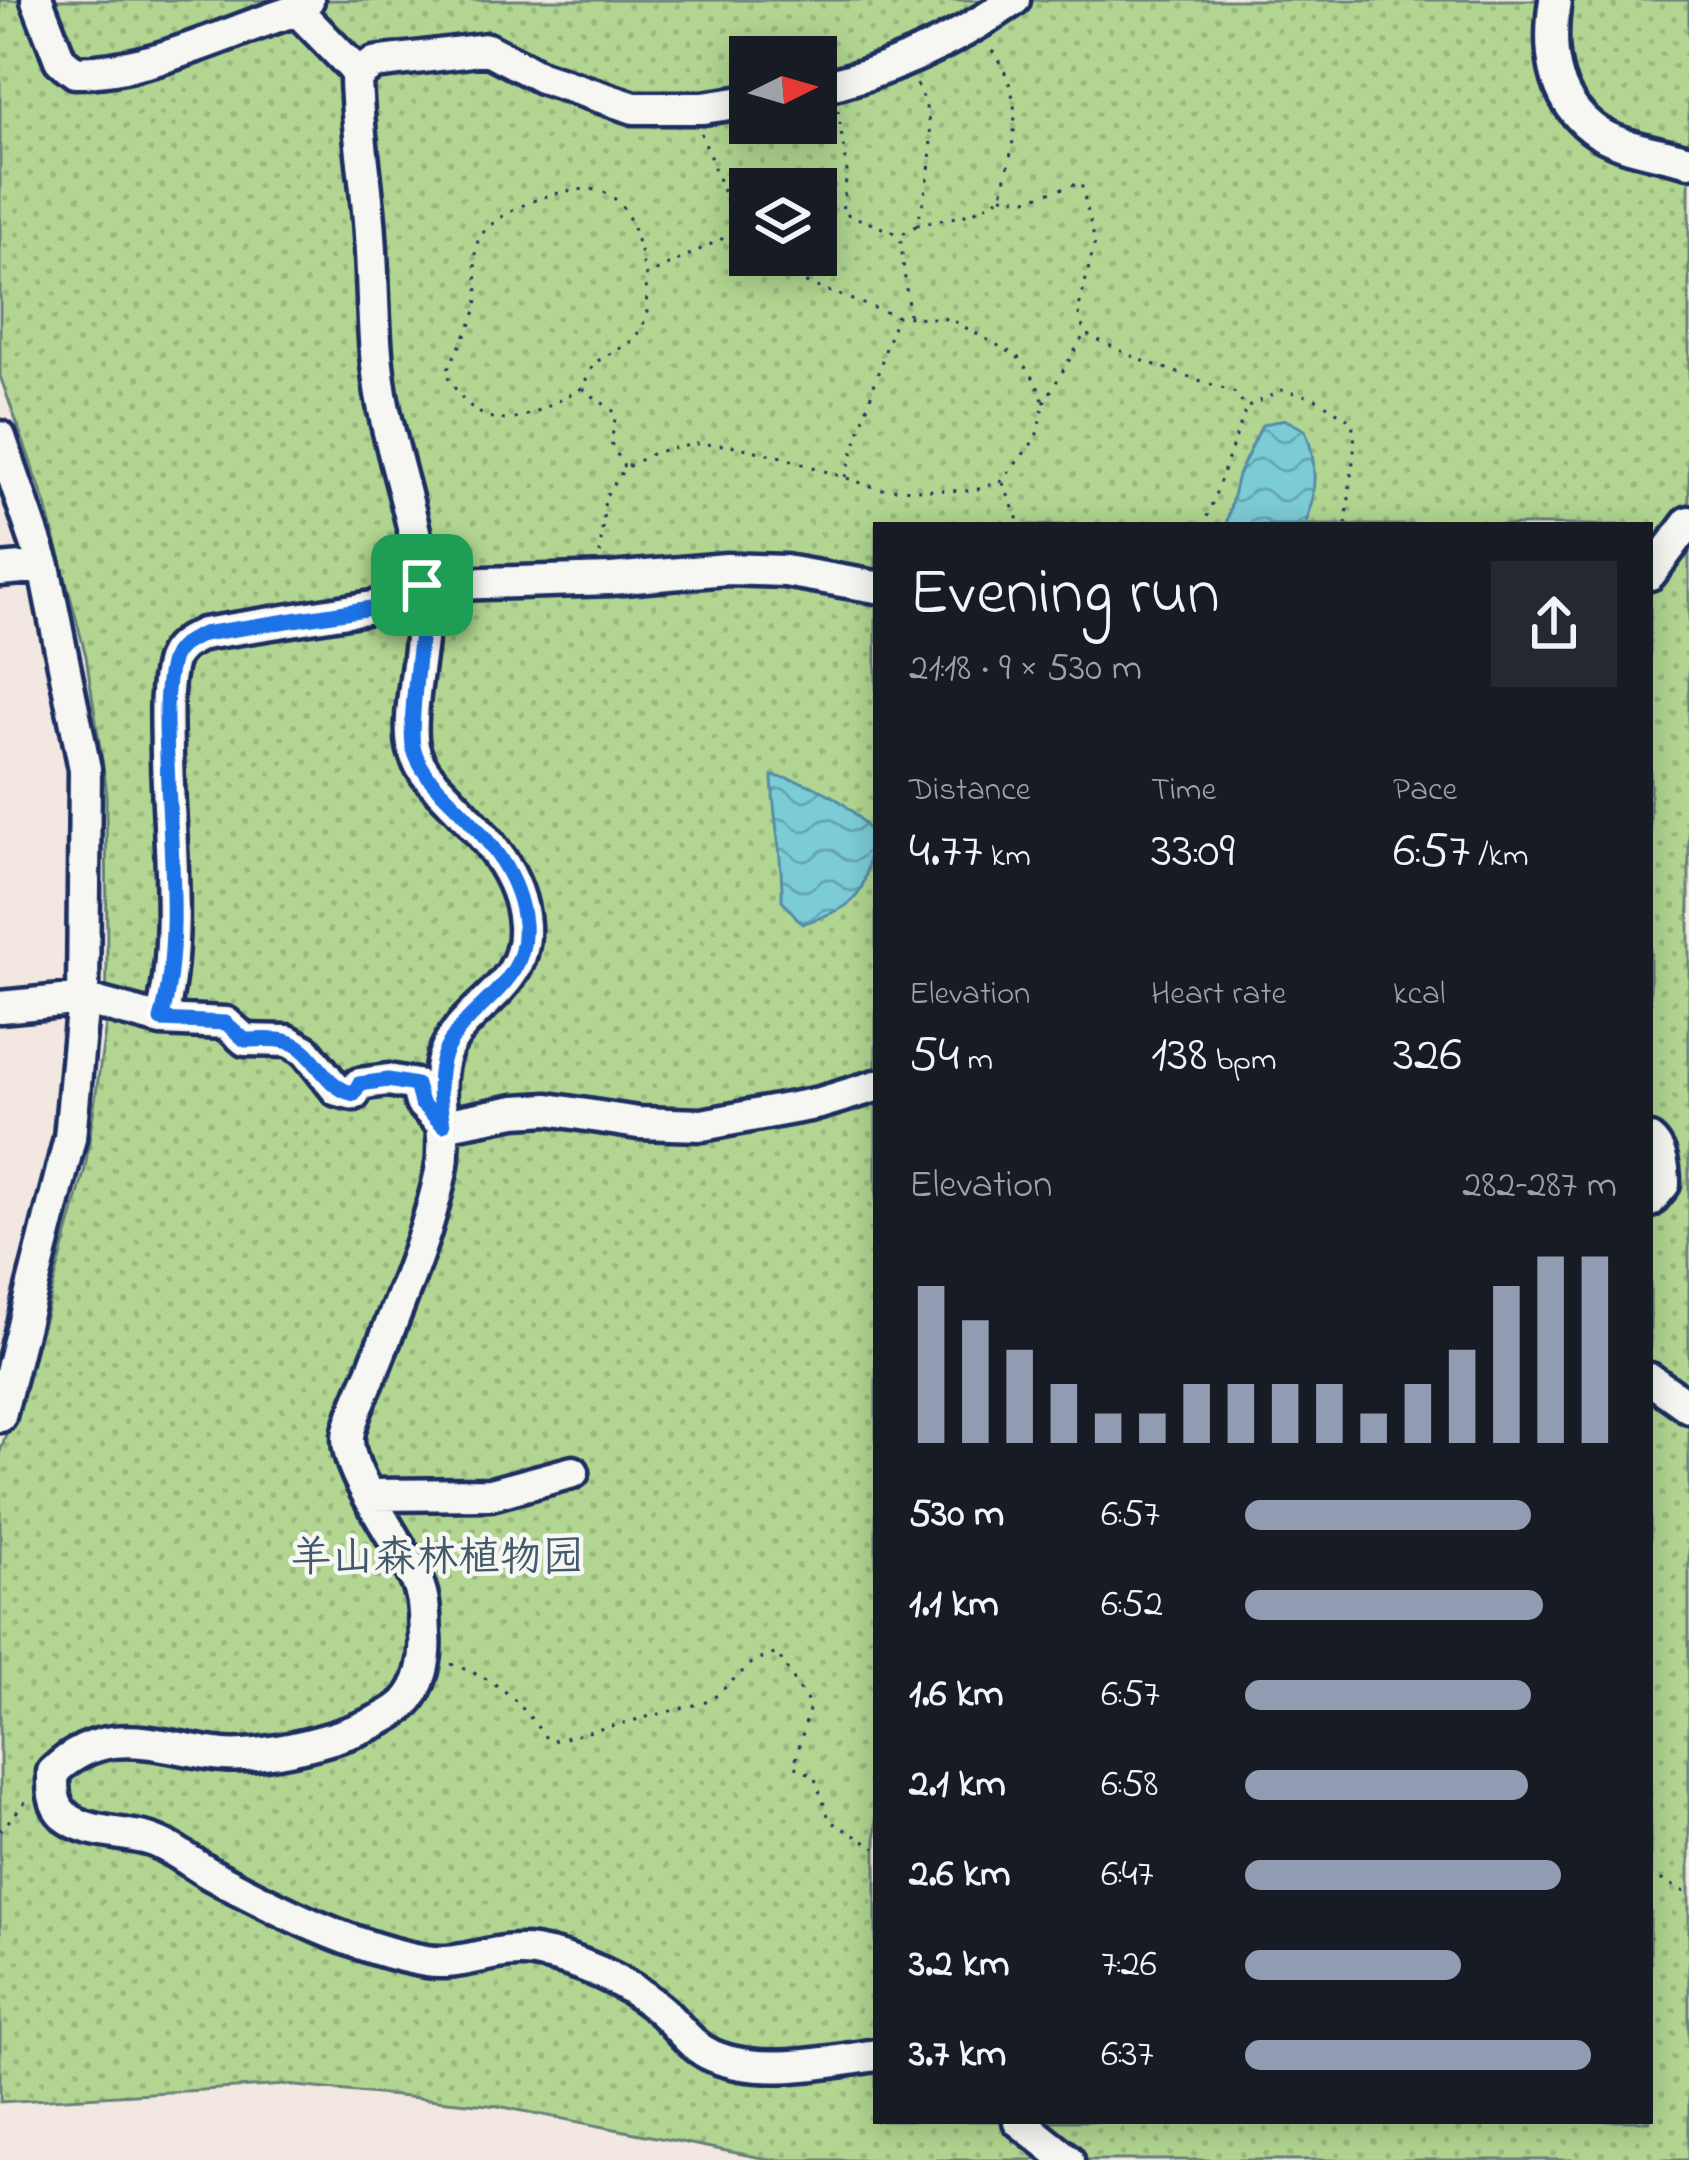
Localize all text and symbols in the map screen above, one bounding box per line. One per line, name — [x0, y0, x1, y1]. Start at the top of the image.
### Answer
north arrow — [729, 36, 837, 144]
map controls — [729, 36, 837, 276]
button: layers — [729, 168, 837, 276]
pin — [371, 534, 473, 636]
text: Evening run — [909, 548, 1220, 644]
icon: arrive — [389, 552, 455, 618]
button: share — [1491, 561, 1617, 687]
text: 21:18 · 9 × 530 m — [909, 641, 1142, 698]
text: Distance — [909, 767, 1031, 815]
text: Time — [1151, 767, 1216, 815]
text: Pace — [1393, 767, 1457, 815]
text: 4.77 — [909, 815, 982, 890]
text: 33:09 — [1151, 815, 1235, 890]
text: 6:57 — [1393, 815, 1470, 890]
text: km — [982, 833, 1031, 881]
text: /km — [1470, 833, 1529, 881]
text: Elevation — [909, 971, 1030, 1019]
text: Heart rate — [1151, 971, 1286, 1019]
text: kcal — [1393, 971, 1445, 1019]
text: 54 — [909, 1019, 959, 1094]
text: 138 — [1151, 1019, 1207, 1094]
text: 326 — [1393, 1019, 1462, 1094]
text: m — [959, 1037, 993, 1085]
text: bpm — [1207, 1037, 1277, 1085]
text: Elevation — [909, 1158, 1052, 1215]
text: 282–287 m — [1462, 1158, 1617, 1215]
text: 530 m — [909, 1487, 1004, 1544]
text: 6:57 — [1101, 1487, 1160, 1544]
park label: 羊山森林植物园 — [290, 1529, 584, 1590]
text: 1.1 km — [909, 1577, 999, 1634]
text: 6:52 — [1101, 1577, 1163, 1634]
text: 1.6 km — [909, 1667, 1004, 1724]
text: 6:57 — [1101, 1667, 1160, 1724]
text: 2.1 km — [909, 1757, 1006, 1814]
text: 6:58 — [1101, 1757, 1158, 1814]
text: 2.6 km — [909, 1847, 1011, 1904]
text: 6:47 — [1101, 1847, 1154, 1904]
text: 3.2 km — [909, 1937, 1010, 1994]
text: 7:26 — [1101, 1937, 1157, 1994]
text: 3.7 km — [909, 2027, 1006, 2084]
text: 6:37 — [1101, 2027, 1154, 2084]

